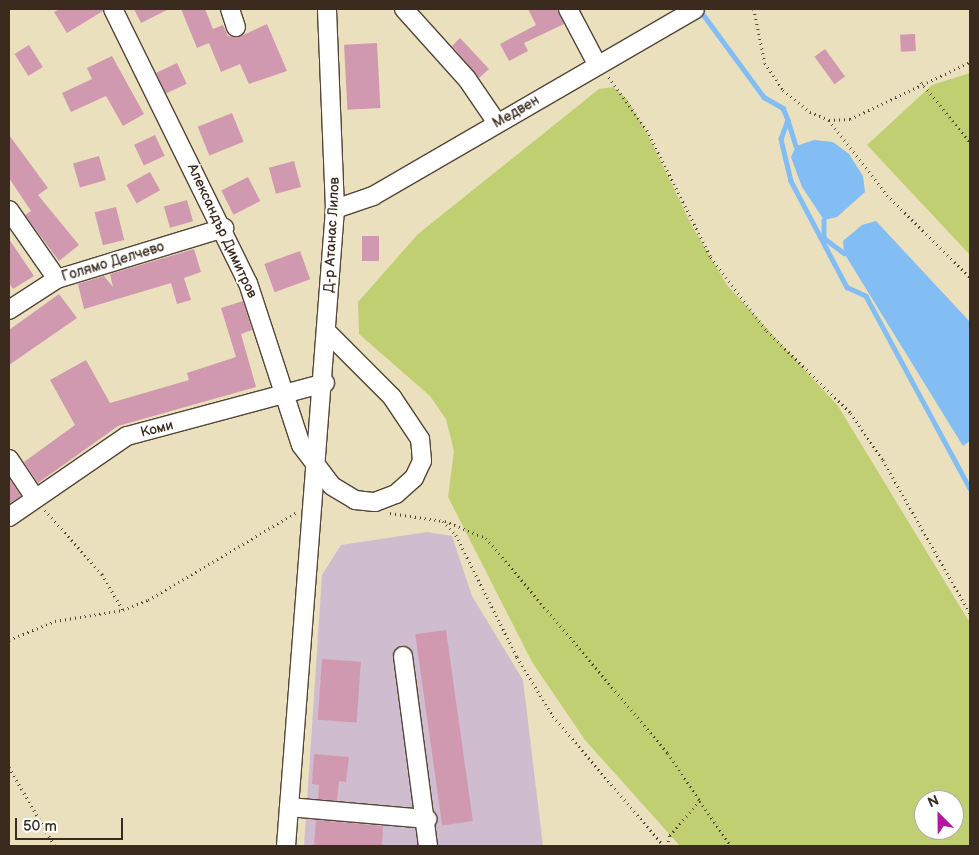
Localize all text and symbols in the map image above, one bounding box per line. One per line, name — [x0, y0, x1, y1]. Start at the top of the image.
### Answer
street label: Медвен — [490, 92, 542, 132]
street label: Александър Димитров — [183, 161, 261, 301]
street label: Д-р Атанас Лилов — [321, 177, 343, 293]
street label: Голямо Делчево — [60, 238, 166, 286]
street label: Коми — [139, 417, 175, 441]
north arrow — [914, 790, 964, 840]
text: N — [925, 792, 941, 812]
scale bar — [18, 808, 125, 840]
text: 50 m — [23, 817, 57, 836]

